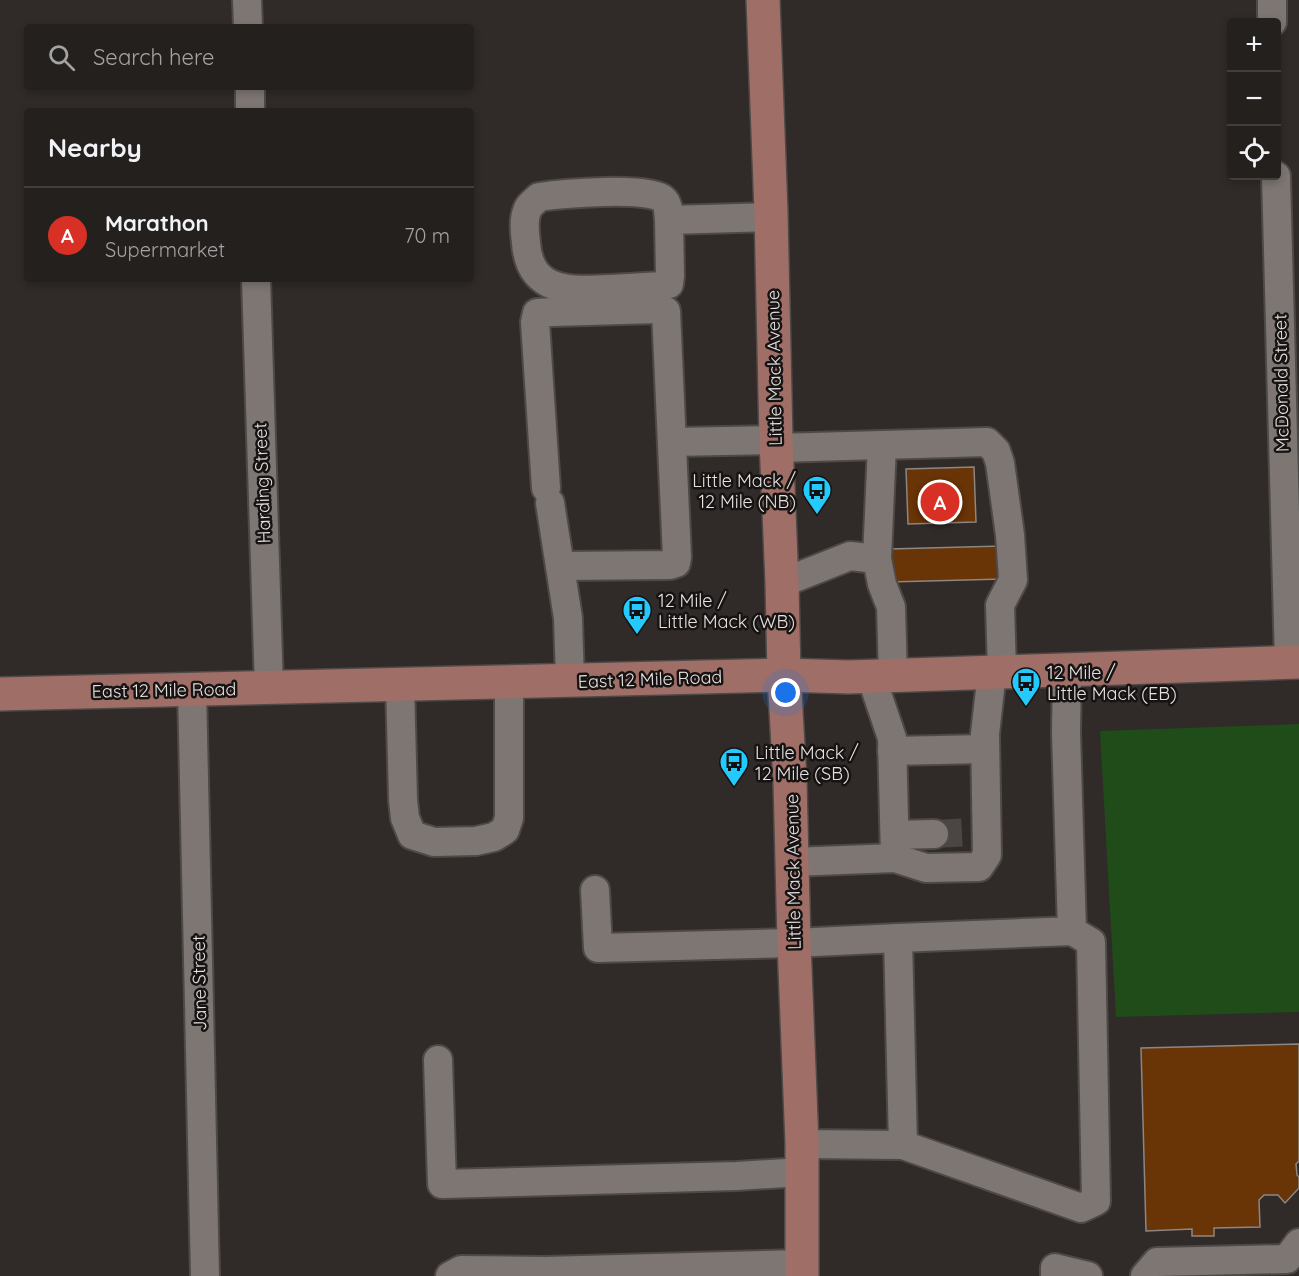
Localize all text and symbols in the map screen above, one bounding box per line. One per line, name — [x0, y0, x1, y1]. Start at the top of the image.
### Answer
map controls — [1227, 18, 1281, 180]
button: + — [1227, 18, 1281, 72]
search box — [24, 24, 474, 90]
icon: search — [45, 41, 78, 74]
text: Search here — [93, 43, 214, 71]
button: − — [1227, 72, 1281, 126]
button: locate — [1227, 126, 1281, 180]
text: Nearby — [48, 131, 142, 164]
text: Marathon — [105, 209, 209, 237]
text: A — [61, 223, 74, 248]
text: 70 m — [404, 223, 450, 248]
text: Supermarket — [105, 237, 225, 262]
street label: Little Mack Avenue — [761, 290, 787, 446]
street label: McDonald Street — [1268, 314, 1294, 452]
street label: Harding Street — [248, 422, 276, 544]
place label: Little Mack / 12 Mile (NB) — [692, 469, 797, 513]
bus stop icon: Little Mack / 12 Mile (NB) — [801, 474, 833, 516]
pin: A — [920, 480, 960, 524]
place label: 12 Mile / Little Mack (WB) — [658, 589, 795, 633]
bus stop icon: 12 Mile / Little Mack (WB) — [621, 594, 653, 636]
place label: 12 Mile / Little Mack (EB) — [1047, 661, 1177, 705]
street label: East 12 Mile Road — [577, 665, 723, 693]
bus stop icon: 12 Mile / Little Mack (EB) — [1010, 666, 1042, 708]
street label: East 12 Mile Road — [92, 677, 236, 703]
your location — [771, 678, 800, 707]
place label: Little Mack / 12 Mile (SB) — [755, 741, 859, 785]
bus stop icon: Little Mack / 12 Mile (SB) — [718, 746, 750, 788]
street label: Little Mack Avenue — [780, 794, 806, 950]
street label: Jane Street — [187, 935, 211, 1031]

